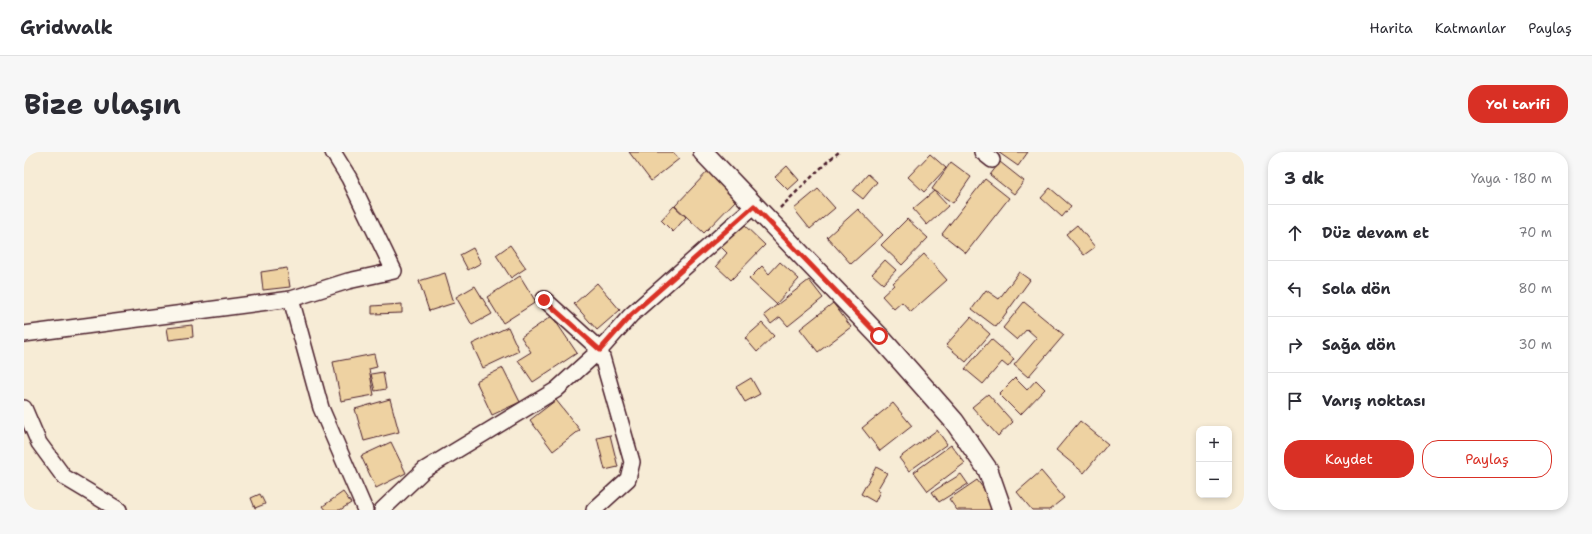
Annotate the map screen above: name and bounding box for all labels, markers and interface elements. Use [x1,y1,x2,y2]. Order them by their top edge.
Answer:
text: Gridwalk [20,15,113,40]
text: Harita [1370,19,1413,37]
text: Katmanlar [1435,19,1506,37]
text: Paylaş [1528,19,1572,37]
text: Bize ulaşın [24,85,181,123]
button: Yol tarifi [1468,85,1568,123]
text: 3 dk [1284,167,1324,189]
text: Yaya · 180 m [1471,170,1552,187]
icon: ahead [1284,222,1306,244]
text: Düz devam et [1322,223,1429,243]
text: 70 m [1518,224,1552,241]
icon: left [1284,278,1306,300]
text: Sola dön [1322,279,1391,299]
text: 80 m [1518,280,1552,297]
route end [535,291,553,309]
route start [870,327,888,345]
icon: right [1284,334,1306,356]
text: Sağa dön [1322,335,1396,355]
text: 30 m [1518,336,1552,353]
icon: arrive [1284,390,1306,412]
text: Varış noktası [1322,391,1426,411]
map controls [1196,426,1232,498]
button: + [1196,426,1232,462]
button: Kaydet [1284,440,1414,478]
button: Paylaş [1422,440,1552,478]
button: − [1196,462,1232,498]

